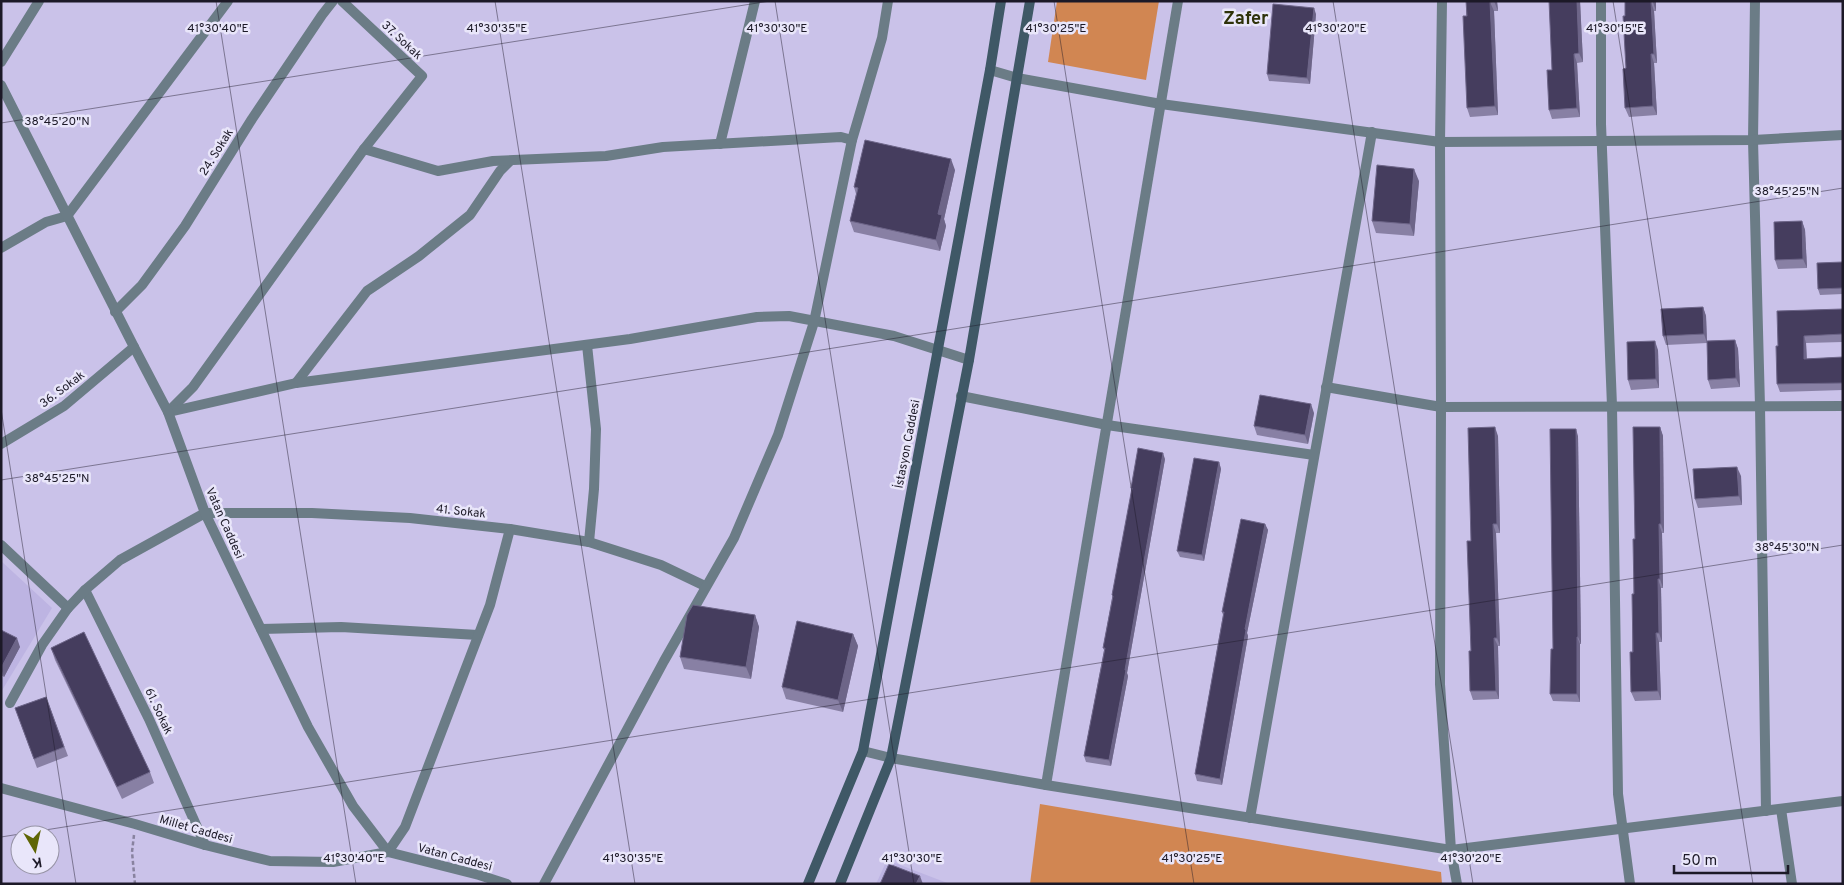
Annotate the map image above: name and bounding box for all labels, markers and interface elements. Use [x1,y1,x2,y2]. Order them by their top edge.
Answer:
district label: Zafer [1223,8,1269,31]
street label: 37. Sokak [378,18,425,64]
text: 41°30'40"E [187,21,249,37]
text: 41°30'35"E [467,21,527,37]
text: 41°30'30"E [746,21,808,37]
text: 41°30'25"E [1025,21,1087,37]
text: 41°30'20"E [1305,21,1367,37]
text: 41°30'15"E [1586,21,1644,37]
text: 38°45'20"N [24,114,90,130]
street label: 24. Sokak [196,126,238,179]
text: 38°45'25"N [1754,184,1820,200]
street label: 36. Sokak [37,368,88,412]
street label: İstasyon Caddesi [892,398,924,490]
text: 38°45'25"N [24,471,90,487]
street label: Vatan Caddesi [201,485,247,562]
street label: 41. Sokak [435,501,487,523]
text: 38°45'30"N [1754,540,1820,556]
street label: 61. Sokak [140,686,176,737]
street label: Millet Caddesi [157,812,234,848]
north arrow [10,825,60,875]
street label: Vatan Caddesi [416,840,494,876]
scale bar [1674,842,1788,874]
text: 41°30'40"E [323,851,385,867]
text: 41°30'35"E [603,851,663,867]
text: 41°30'30"E [881,851,943,867]
text: 41°30'25"E [1161,851,1223,867]
text: 41°30'20"E [1440,851,1502,867]
text: K [30,852,43,871]
text: 50 m [1682,852,1717,871]

